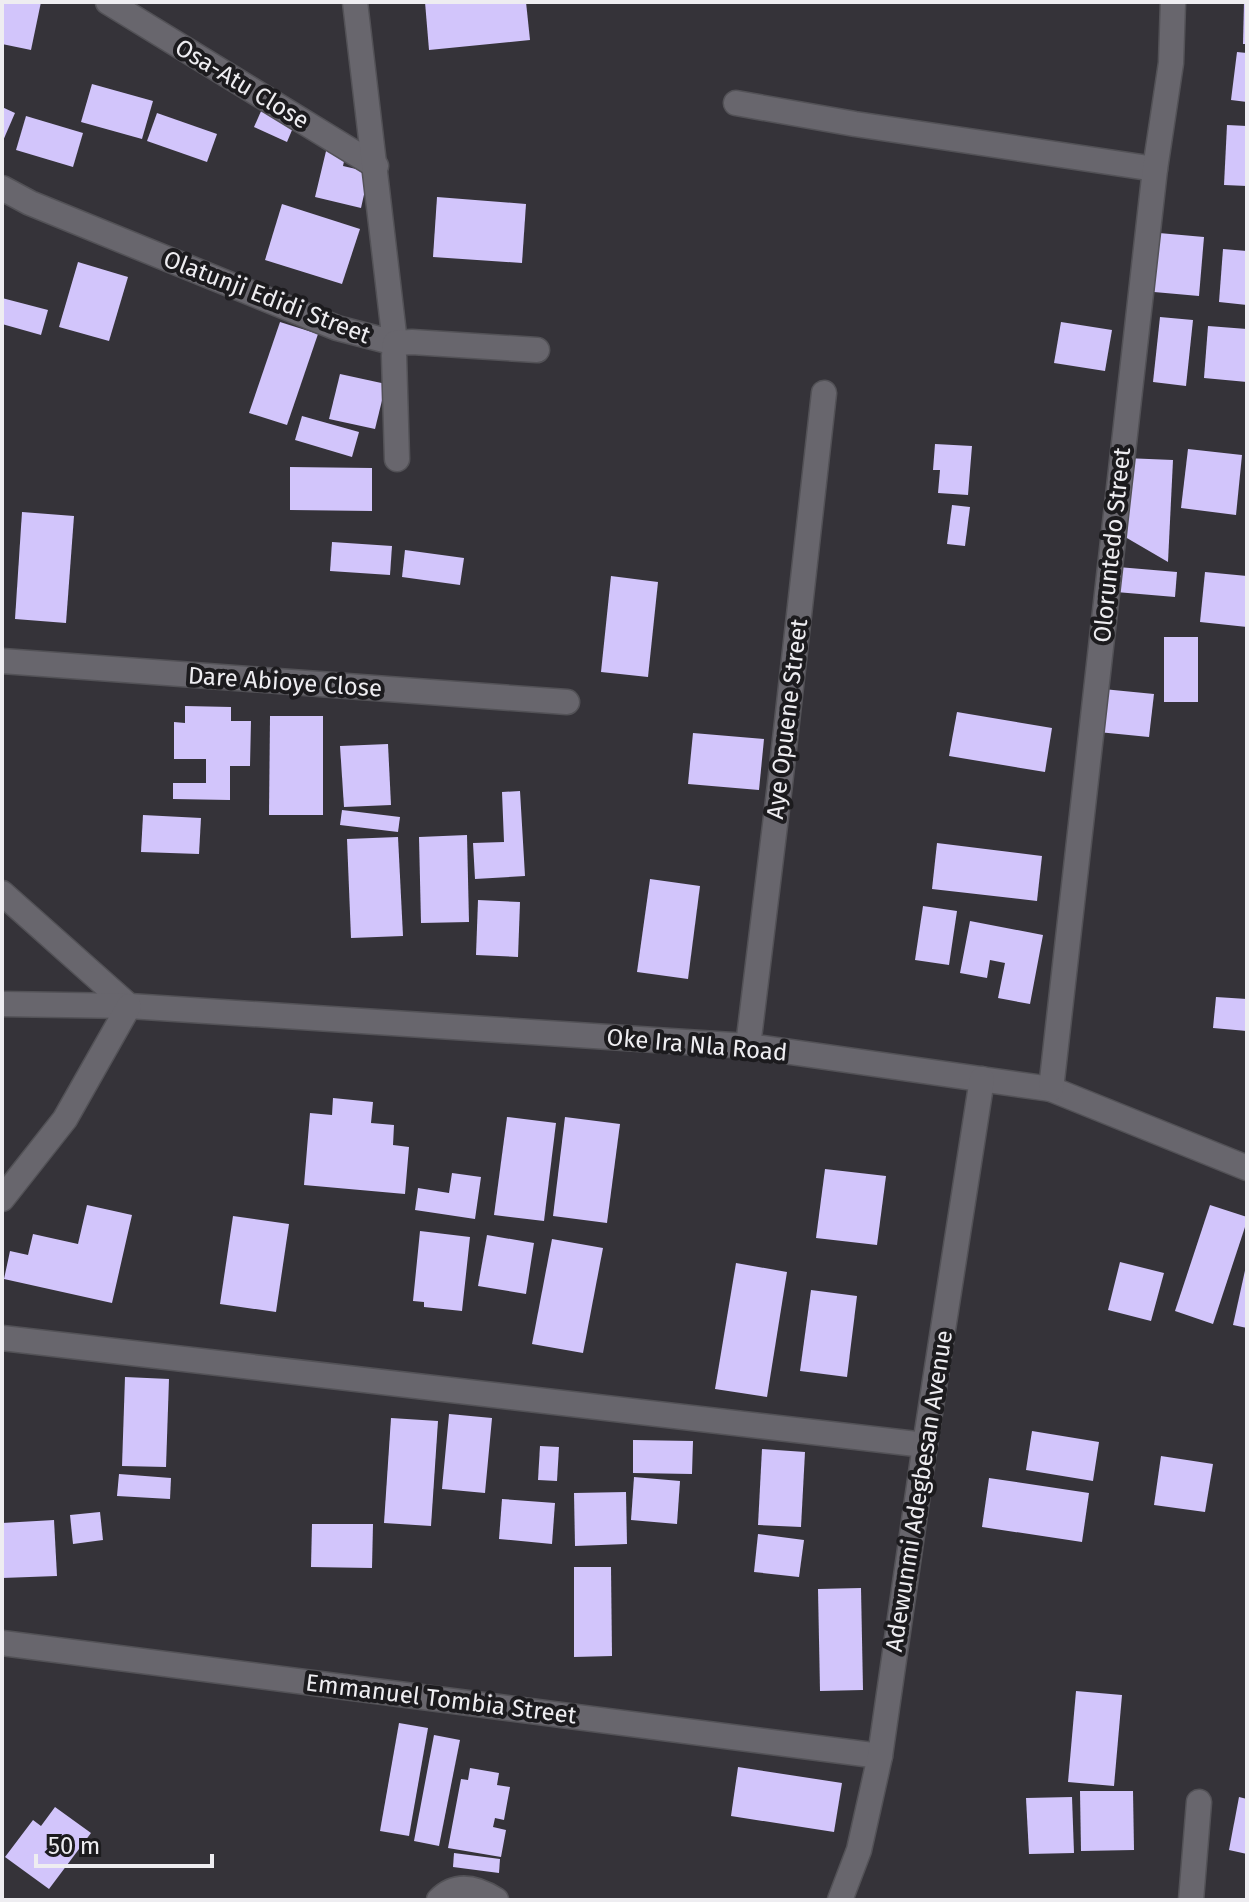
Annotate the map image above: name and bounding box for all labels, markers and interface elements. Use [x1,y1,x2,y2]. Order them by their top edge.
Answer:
street label: Osa-Atu Close [170,33,314,135]
street label: Olatunji Edidi Street [160,245,375,349]
street label: Oloruntedo Street [1088,446,1136,644]
street label: Aye Opuene Street [761,617,813,821]
street label: Dare Abioye Close [187,661,383,703]
street label: Oke Ira Nla Road [606,1023,788,1067]
street label: Adewunmi Adegbesan Avenue [880,1328,958,1654]
street label: Emmanuel Tombia Street [304,1668,578,1730]
scale bar [36,1818,212,1868]
text: 50 m [48,1832,100,1860]

